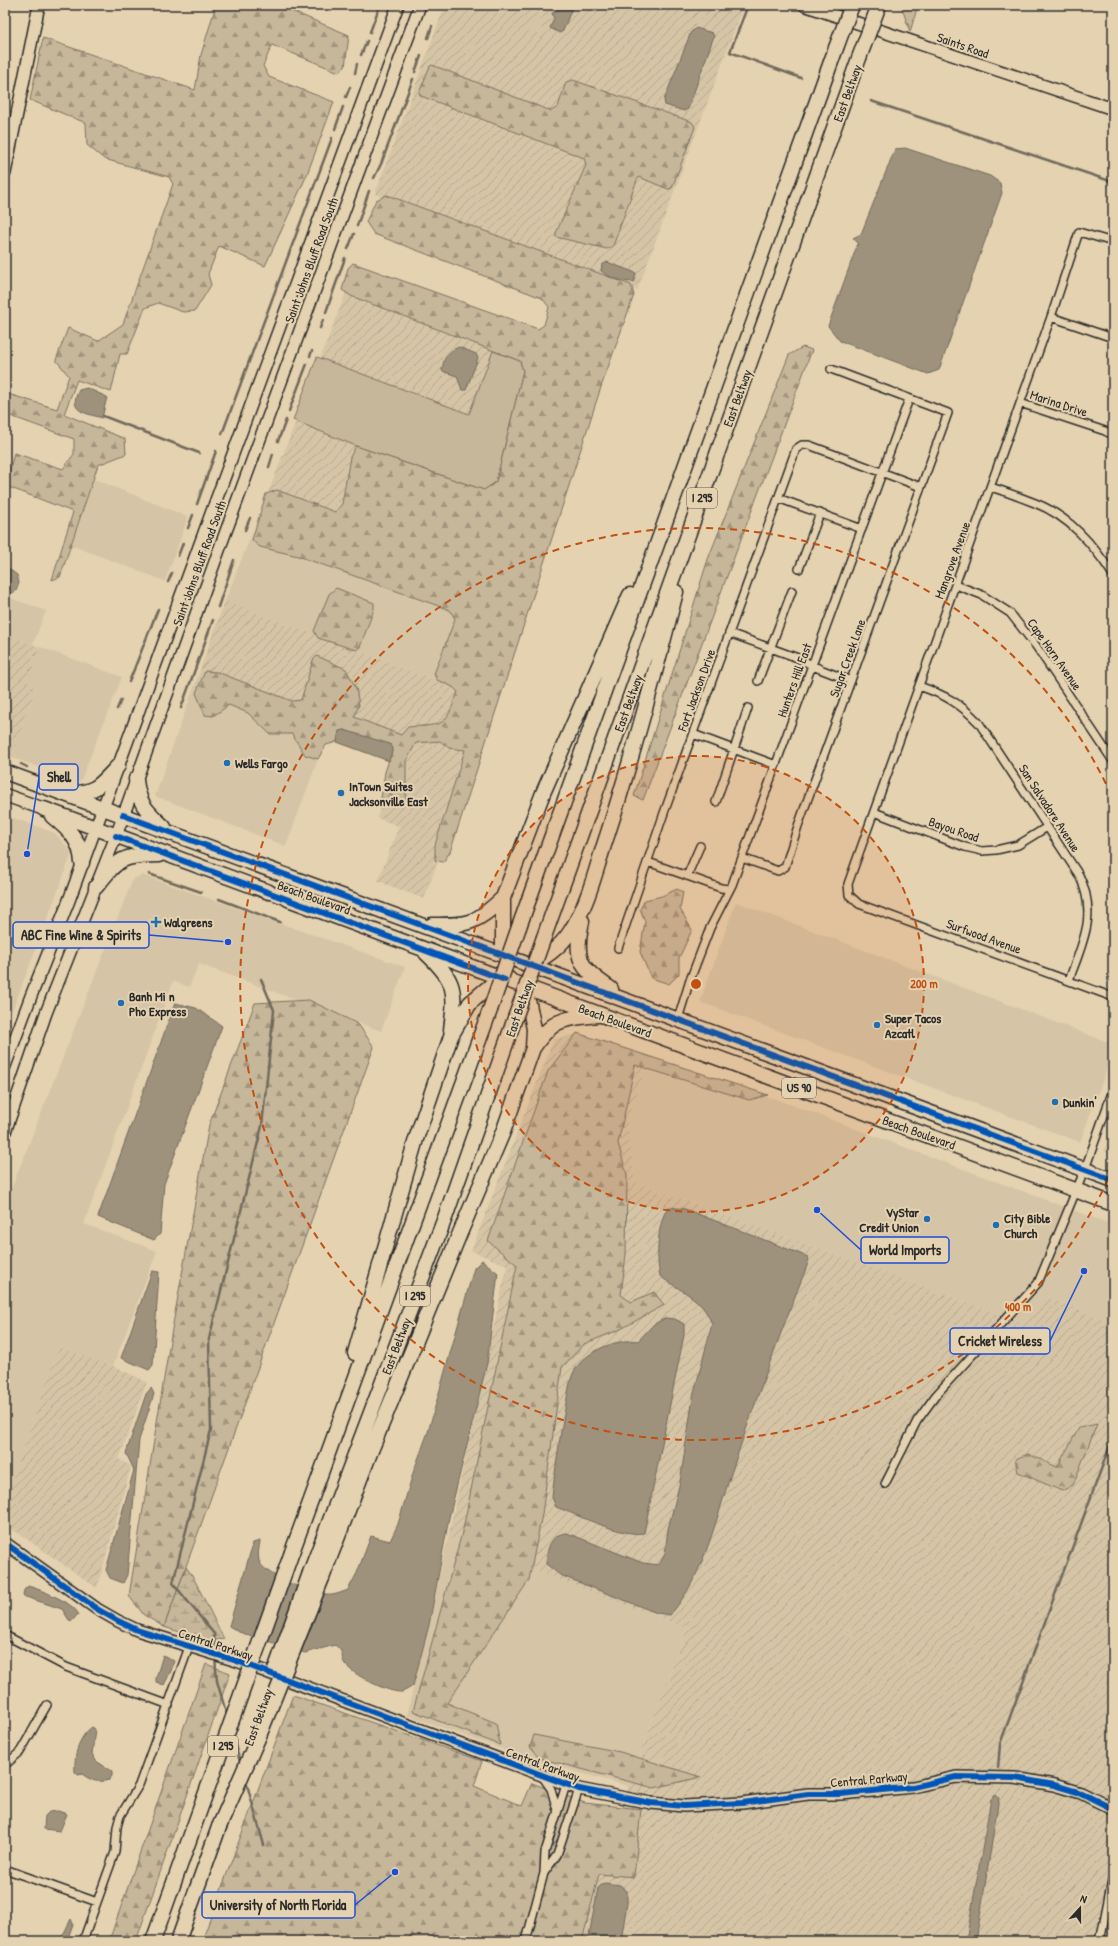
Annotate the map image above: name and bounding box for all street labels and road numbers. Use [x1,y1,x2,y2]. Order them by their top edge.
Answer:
street label: Saints Road [935,28,991,62]
street label: East Beltway [828,61,866,124]
street label: Saint Johns Bluff Road South [280,194,342,325]
street label: East Beltway [718,366,756,429]
street label: Marina Drive [1028,385,1090,421]
road number: I 295 [687,488,717,508]
street label: Saint Johns Bluff Road South [168,497,230,628]
street label: Mangrove Avenue [930,519,974,601]
street label: Cape Horn Avenue [1024,614,1086,694]
street label: Sugar Creek Lane [825,616,869,700]
street label: Hunters Hill East [772,640,816,720]
street label: Fort Jackson Drive [672,646,719,735]
street label: East Beltway [609,671,647,734]
street label: San Salvadore Avenue [1015,761,1085,855]
street label: Bayou Road [927,812,981,846]
street label: Beach Boulevard [275,875,353,919]
street label: Surfwood Avenue [944,914,1024,958]
street label: East Beltway [501,976,537,1039]
street label: Beach Boulevard [576,998,654,1042]
road number: US 90 [782,1078,816,1098]
street label: Beach Boulevard [880,1110,958,1154]
road number: I 295 [400,1286,430,1306]
street label: East Beltway [377,1314,415,1377]
street label: Central Parkway [176,1623,256,1665]
street label: East Beltway [239,1685,277,1748]
road number: I 295 [208,1736,238,1756]
street label: Central Parkway [503,1742,583,1786]
street label: Central Parkway [830,1767,909,1791]

